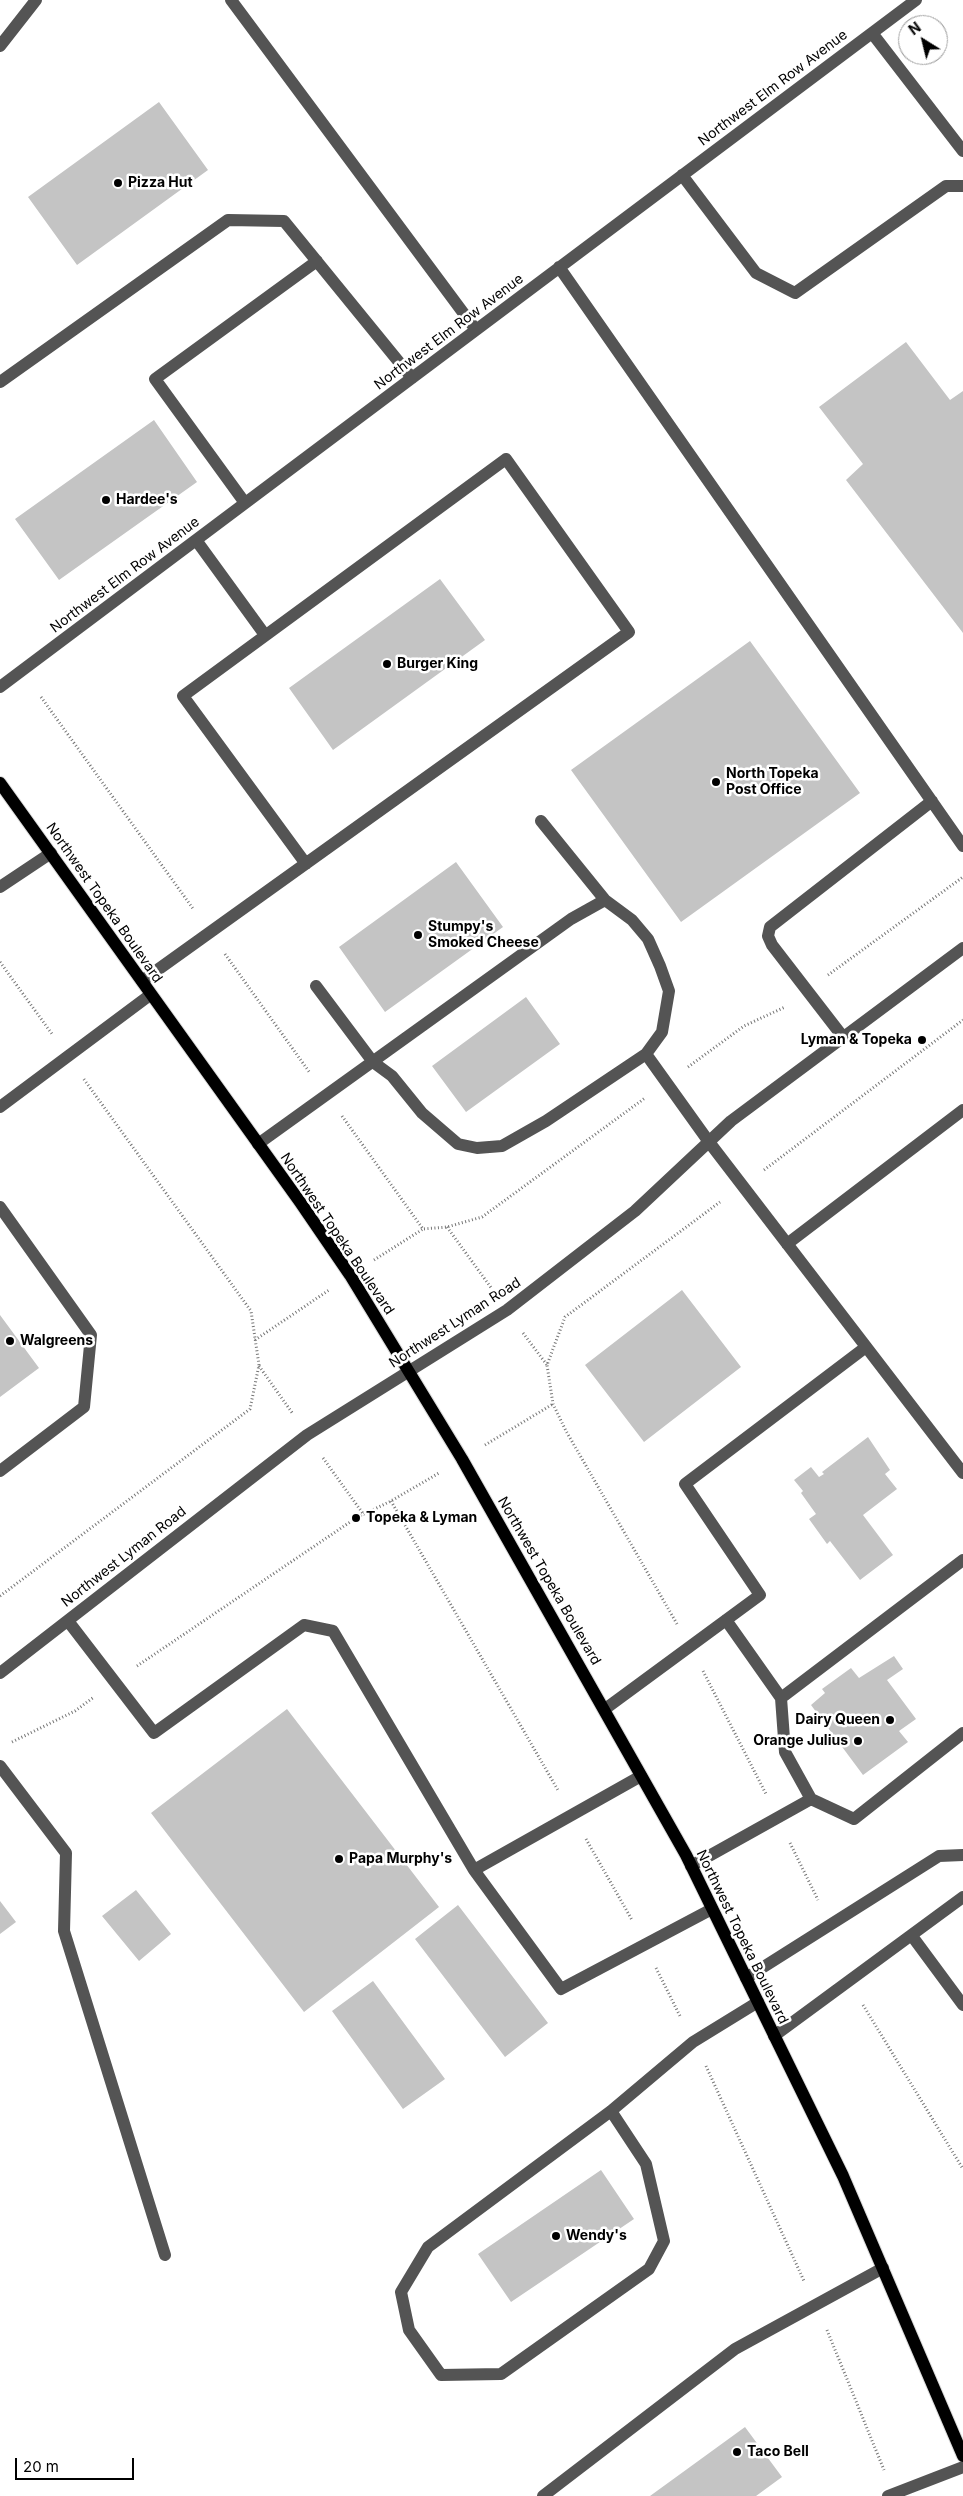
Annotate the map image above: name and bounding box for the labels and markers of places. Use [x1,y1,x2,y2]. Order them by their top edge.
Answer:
place label: Pizza Hut [128,175,193,191]
marker: Pizza Hut [112,177,124,189]
place label: Hardee's [116,492,178,508]
marker: Hardee's [100,494,112,506]
place label: Burger King [397,656,478,672]
marker: Burger King [381,658,393,670]
place label: North Topeka Post Office [726,766,819,799]
marker: North Topeka Post Office [710,776,722,788]
place label: Stumpy's Smoked Cheese [428,919,539,952]
marker: Stumpy's Smoked Cheese [412,929,424,941]
place label: Lyman & Topeka [801,1032,912,1048]
marker: Lyman & Topeka [916,1034,928,1046]
place label: Walgreens [20,1333,93,1349]
marker: Walgreens [4,1335,16,1347]
place label: Topeka & Lyman [366,1510,477,1526]
marker: Topeka & Lyman [350,1512,362,1524]
place label: Dairy Queen [795,1712,880,1728]
marker: Dairy Queen [884,1714,896,1726]
place label: Orange Julius [753,1733,848,1749]
marker: Orange Julius [852,1735,864,1747]
place label: Papa Murphy's [349,1851,452,1867]
marker: Papa Murphy's [333,1853,345,1865]
place label: Wendy's [566,2228,627,2244]
marker: Wendy's [550,2230,562,2242]
place label: Taco Bell [747,2444,809,2460]
marker: Taco Bell [731,2446,743,2458]

